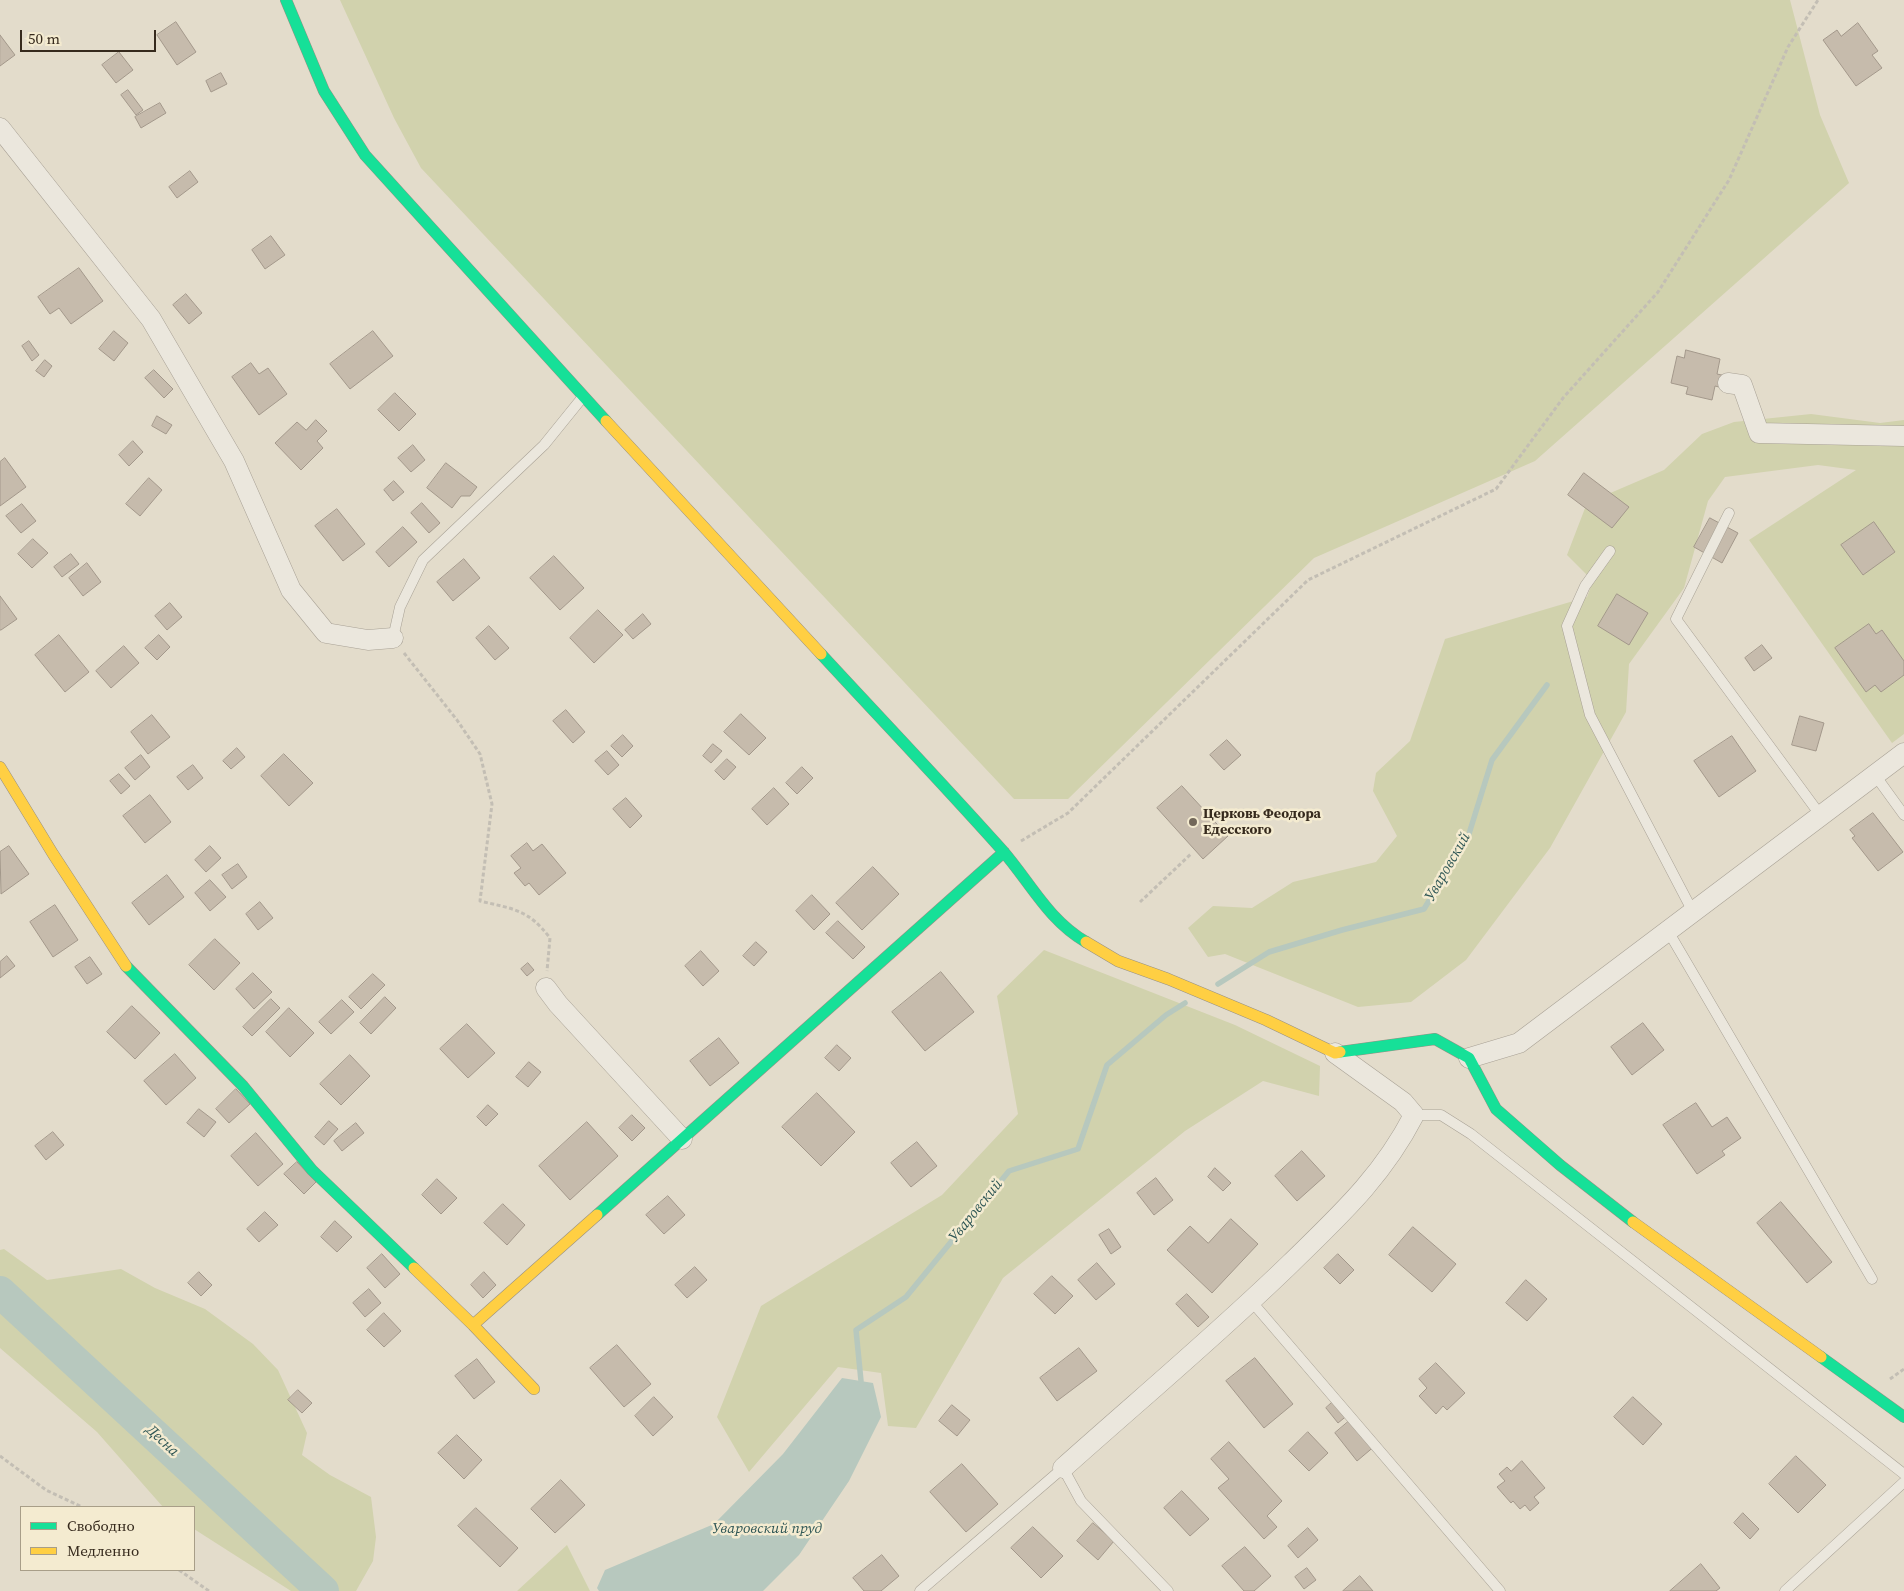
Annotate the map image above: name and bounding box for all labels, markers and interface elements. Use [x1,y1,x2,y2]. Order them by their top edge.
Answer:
scale bar [22,20,159,52]
text: 50 m [28,28,60,49]
place label: Церковь Феодора Едесского [1203,806,1321,839]
marker: Церковь Феодора Едесского [1187,816,1199,828]
water label: Уваровский [1421,830,1475,904]
water label: Уваровский [945,1176,1007,1246]
water label: Десна [142,1421,182,1461]
legend [20,1506,195,1571]
text: Свободно [67,1515,135,1536]
water label: Уваровский пруд [712,1520,822,1538]
text: Медленно [67,1540,139,1561]

